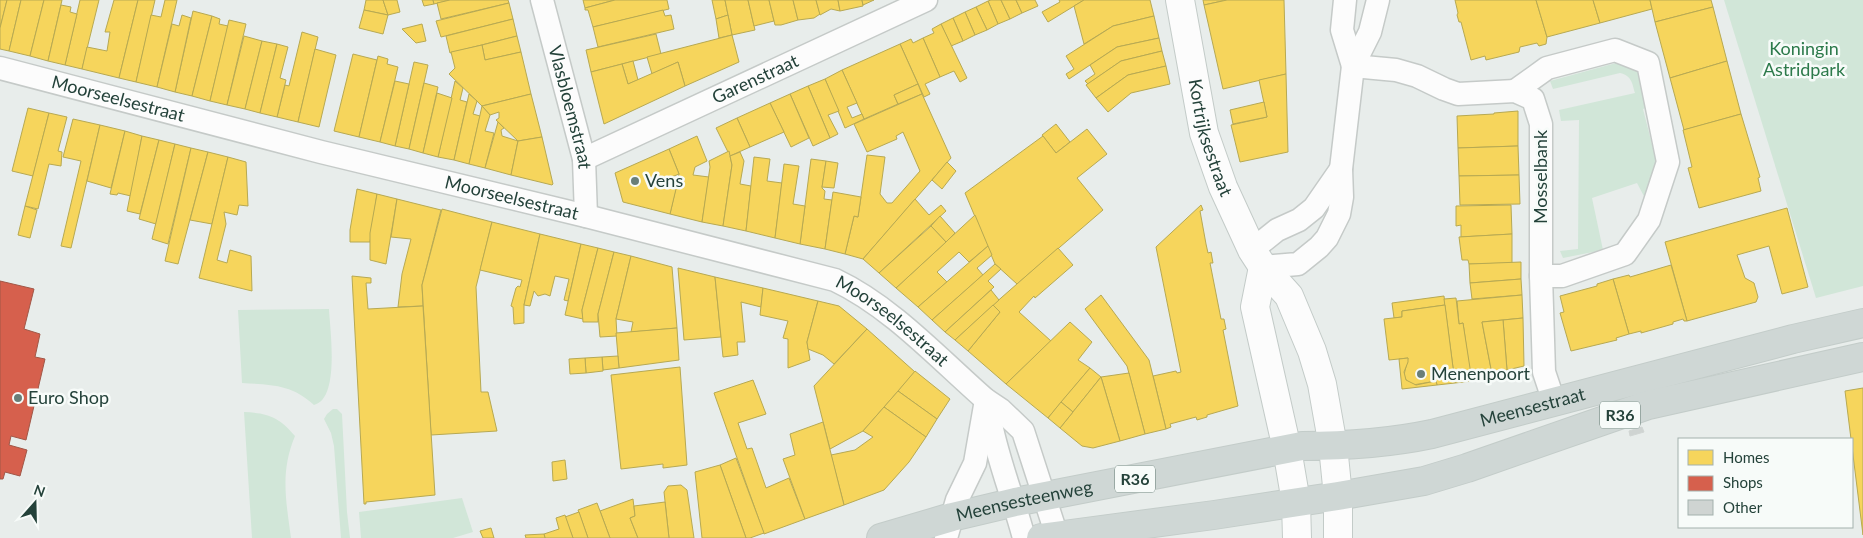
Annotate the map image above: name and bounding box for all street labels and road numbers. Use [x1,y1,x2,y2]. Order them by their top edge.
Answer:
street label: Vlasbloemstraat [544,43,597,170]
street label: Garenstraat [708,49,802,108]
street label: Moorseelsestraat [49,70,188,126]
street label: Kortrijksestraat [1184,77,1238,200]
street label: Mosselbank [1529,129,1551,224]
street label: Moorseelsestraat [443,170,581,224]
street label: Moorseelsestraat [832,270,954,371]
street label: Meensestraat [1477,382,1588,431]
road number: R36 [1600,402,1640,428]
road number: R36 [1115,466,1155,492]
street label: Meensesteenweg [954,475,1094,526]

